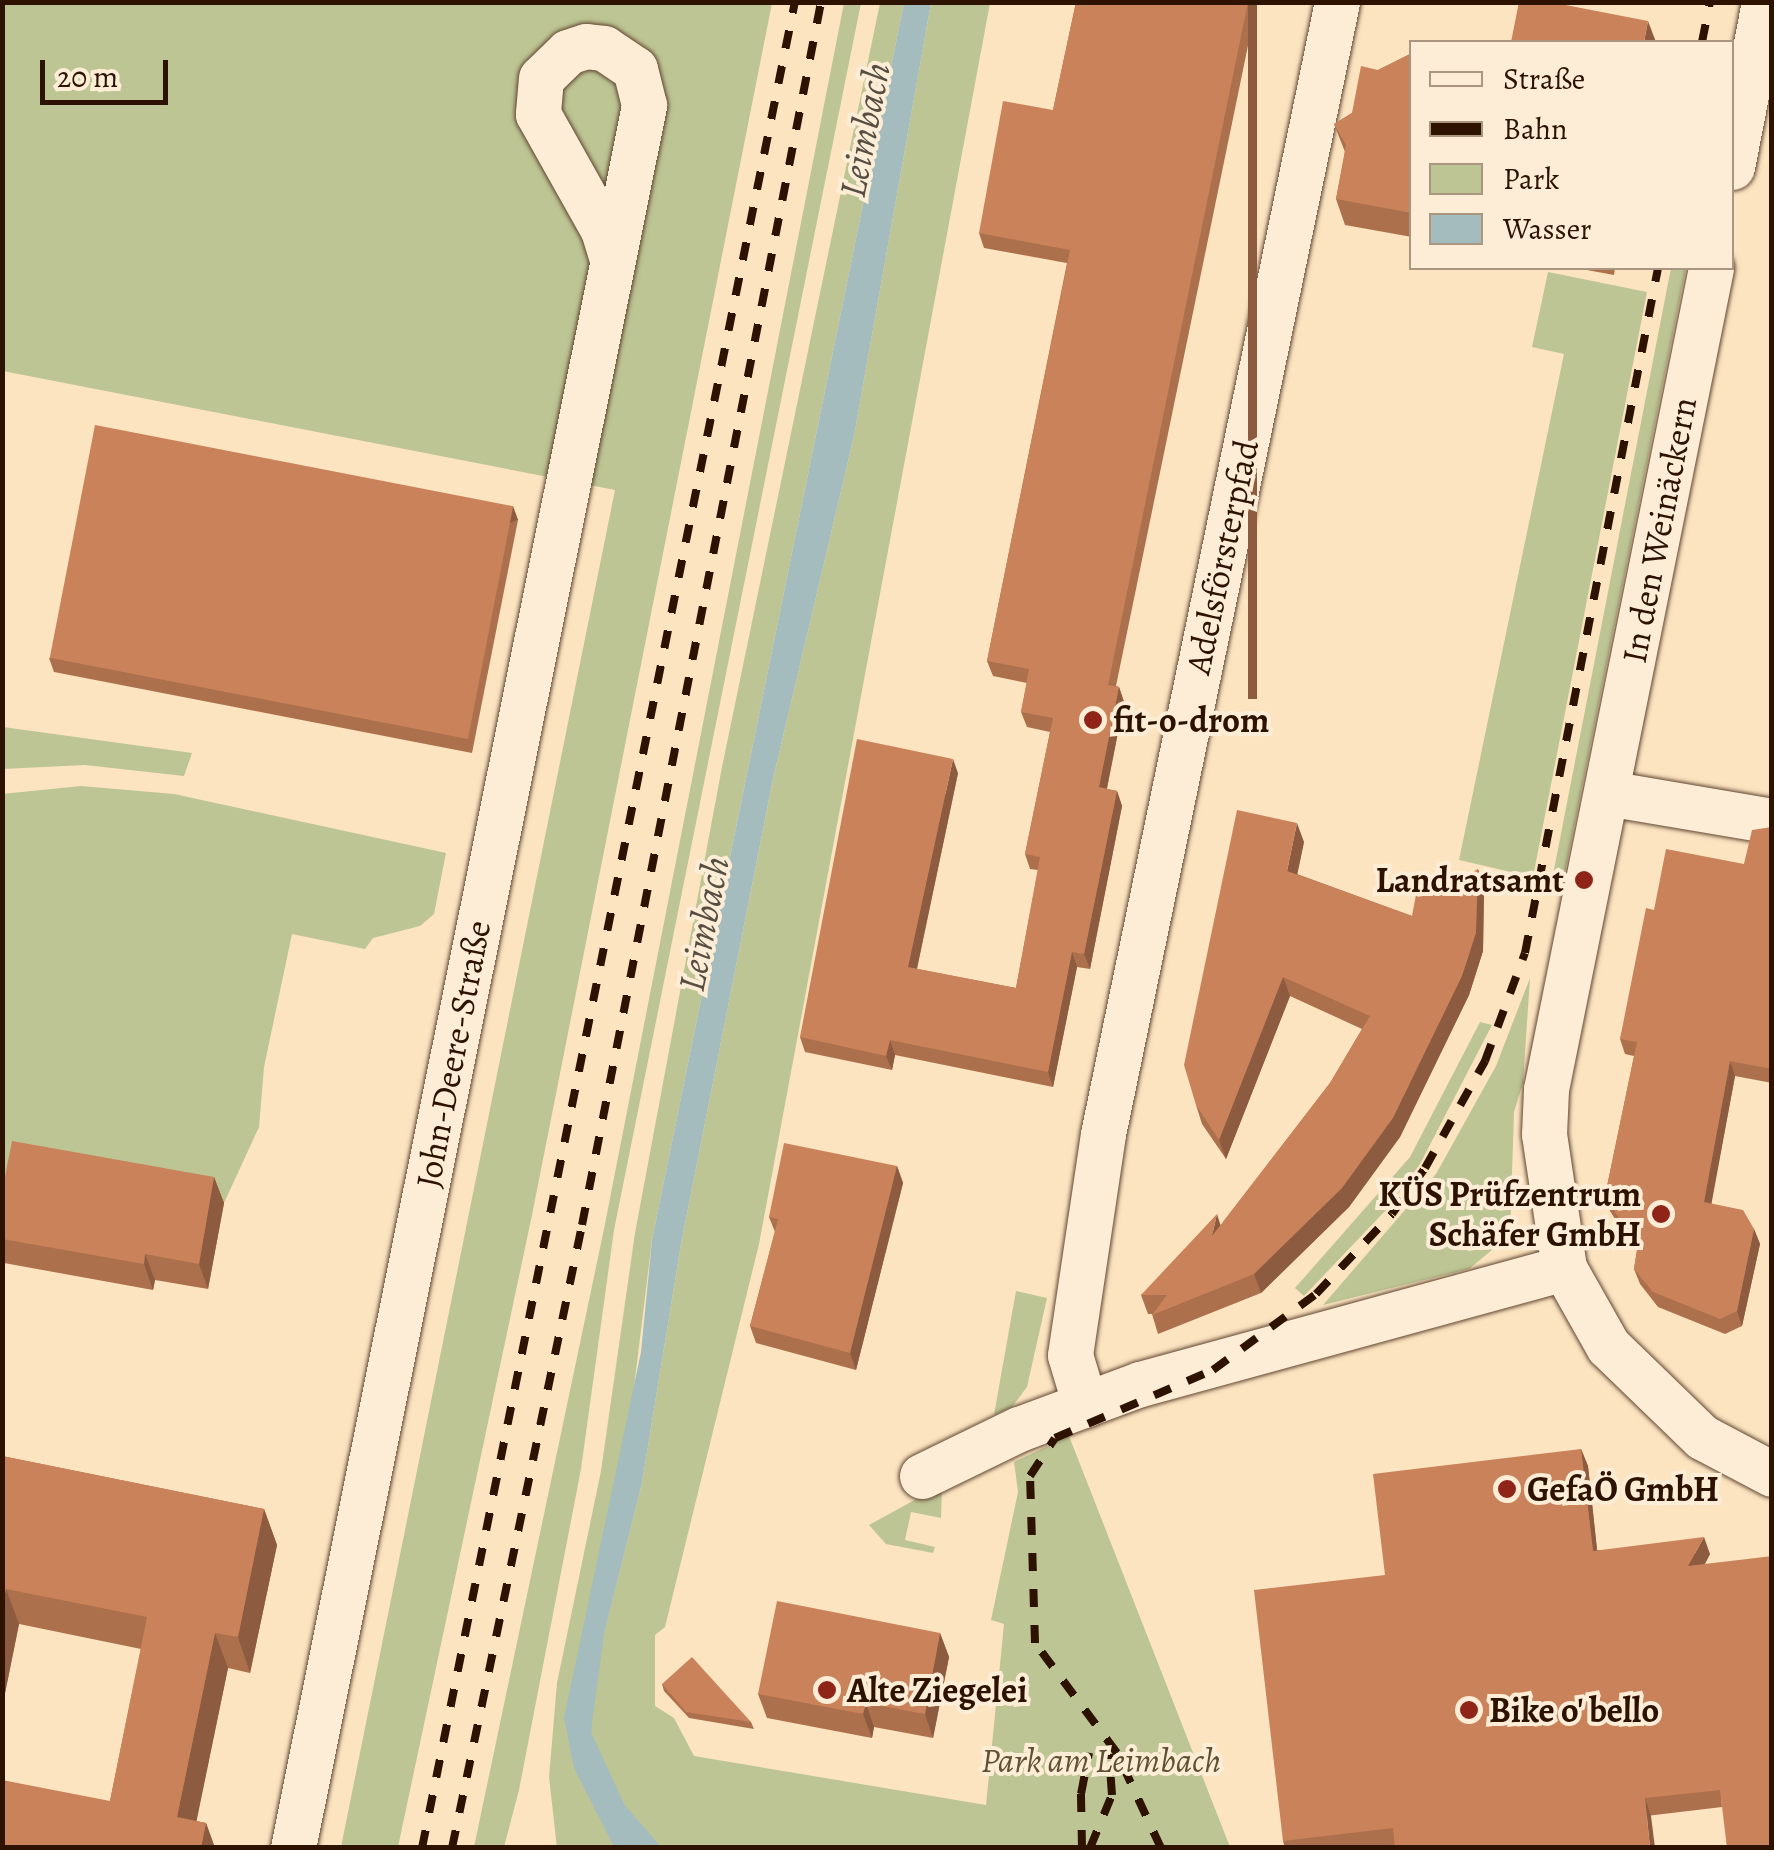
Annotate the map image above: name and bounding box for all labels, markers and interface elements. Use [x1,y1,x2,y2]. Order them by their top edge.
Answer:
scale bar [45,40,172,102]
legend [1409,40,1734,270]
text: 20 m [57,57,118,97]
water label: Leimbach [830,59,900,201]
text: Straße [1503,59,1585,99]
text: Bahn [1503,109,1567,149]
text: Park [1503,159,1559,199]
text: Wasser [1503,209,1592,249]
street label: In den Weinäckern [1613,394,1705,666]
street label: Adelsförsterpfad [1177,436,1267,678]
place label: fit-o-drom [1113,699,1269,741]
marker: fit-o-drom [1082,709,1104,731]
water label: Leimbach [669,853,739,995]
place label: Landratsamt [1375,859,1564,901]
marker: Landratsamt [1573,869,1595,891]
street label: John-Deere-Straße [406,917,500,1191]
place label: KÜS Prüfzentrum Schäfer GmbH [1378,1173,1641,1255]
marker: KÜS Prüfzentrum Schäfer GmbH [1650,1203,1672,1225]
place label: GefaÖ GmbH [1527,1468,1719,1510]
marker: GefaÖ GmbH [1496,1478,1518,1500]
place label: Alte Ziegelei [847,1669,1027,1711]
marker: Alte Ziegelei [816,1679,838,1701]
place label: Bike o' bello [1489,1689,1660,1731]
marker: Bike o' bello [1458,1699,1480,1721]
park label: Park am Leimbach [981,1739,1221,1781]

